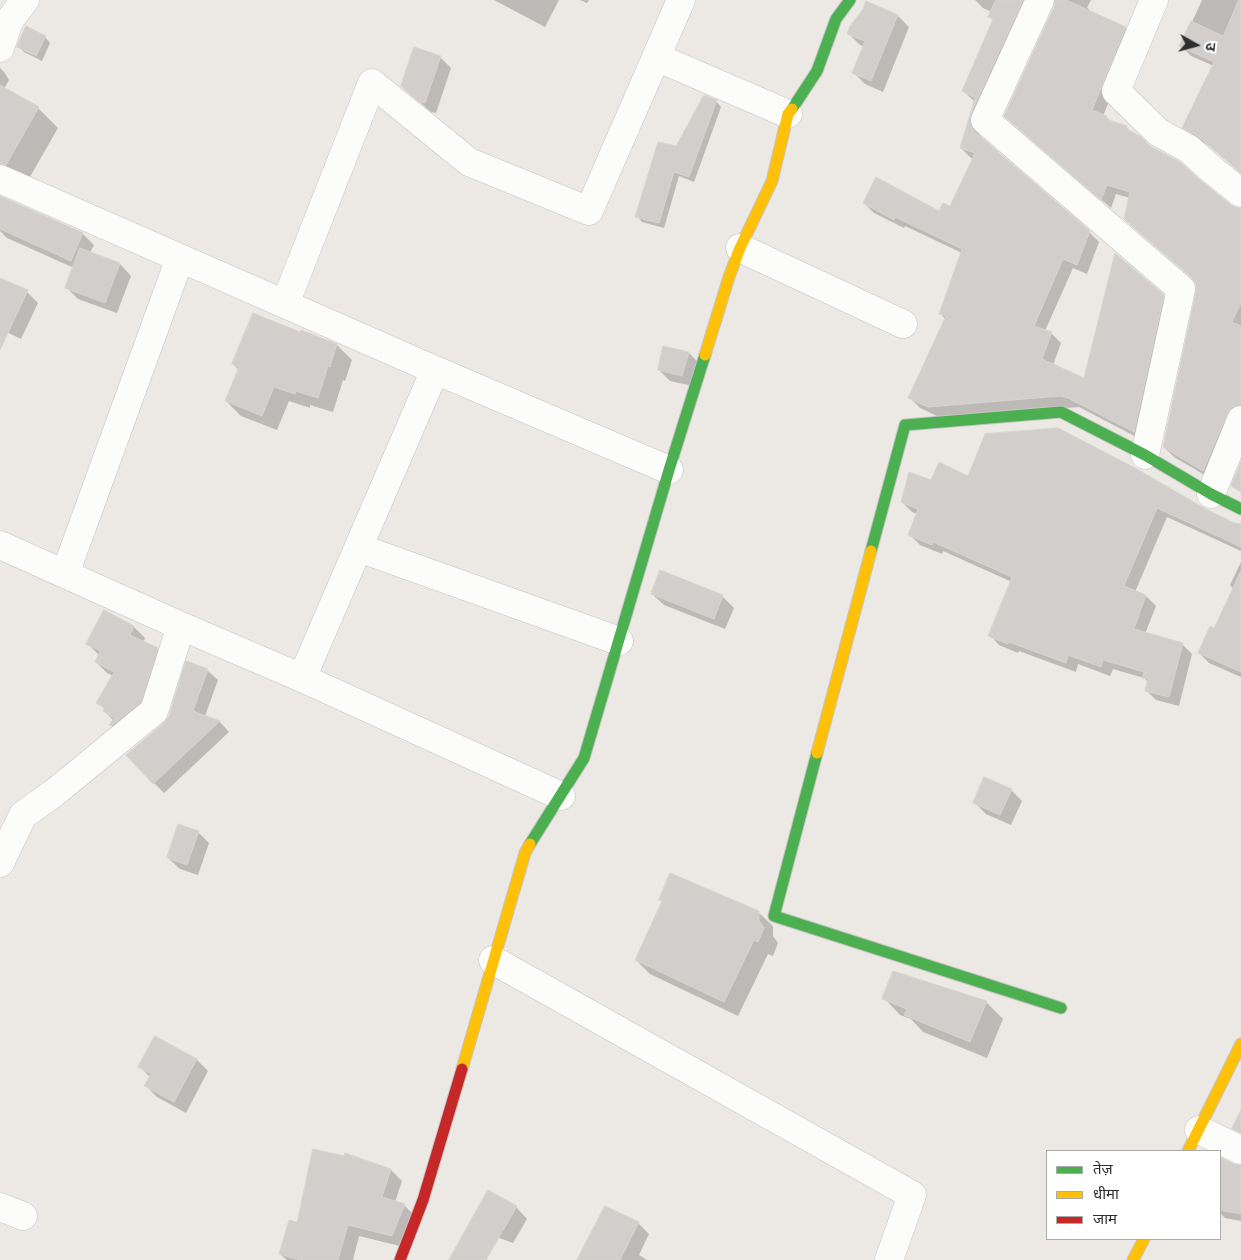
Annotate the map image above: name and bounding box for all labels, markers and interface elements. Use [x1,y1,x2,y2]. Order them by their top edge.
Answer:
north arrow [1171,20,1221,70]
text: उ [1201,42,1220,52]
legend [1046,1150,1221,1240]
text: तेज़ [1093,1159,1113,1179]
text: धीमा [1093,1184,1119,1204]
text: जाम [1093,1209,1117,1229]

